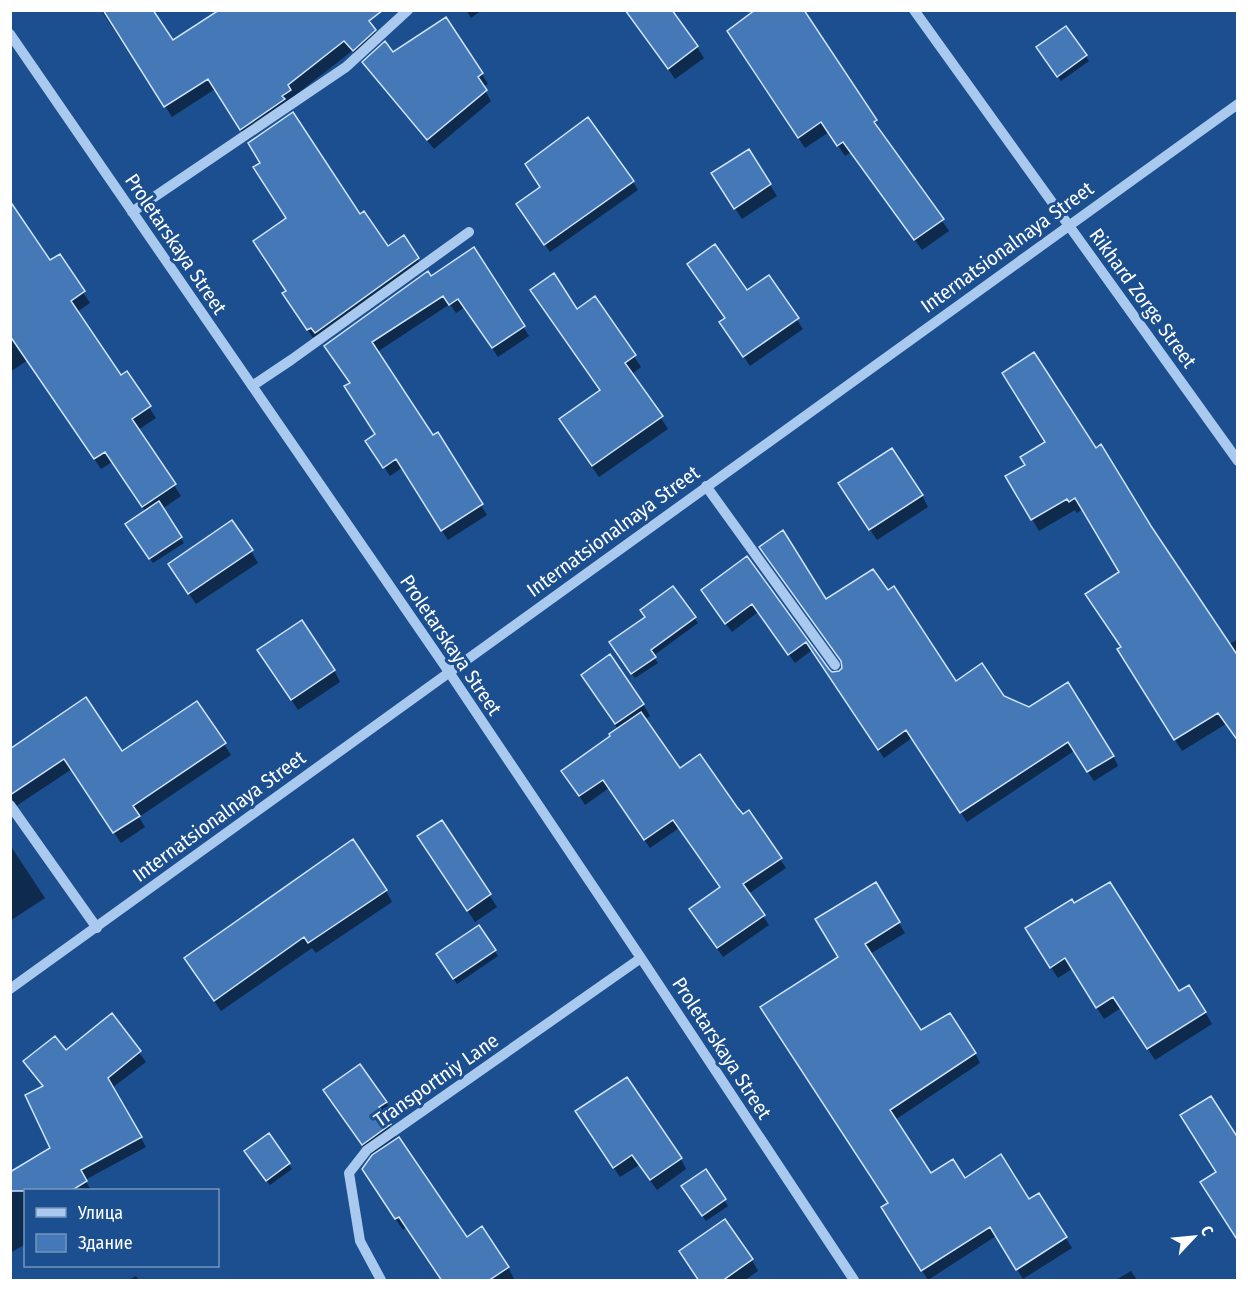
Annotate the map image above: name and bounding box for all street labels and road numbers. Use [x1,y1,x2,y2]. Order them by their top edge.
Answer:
street label: Proletarskaya Street [120,169,232,319]
street label: Internatsionalnaya Street [916,176,1098,318]
street label: Rikhard Zorge Street [1084,224,1202,373]
street label: Internatsionalnaya Street [522,460,704,602]
street label: Proletarskaya Street [395,570,507,720]
street label: Internatsionalnaya Street [128,745,310,887]
street label: Proletarskaya Street [667,973,777,1124]
street label: Transportniy Lane [369,1028,503,1132]

